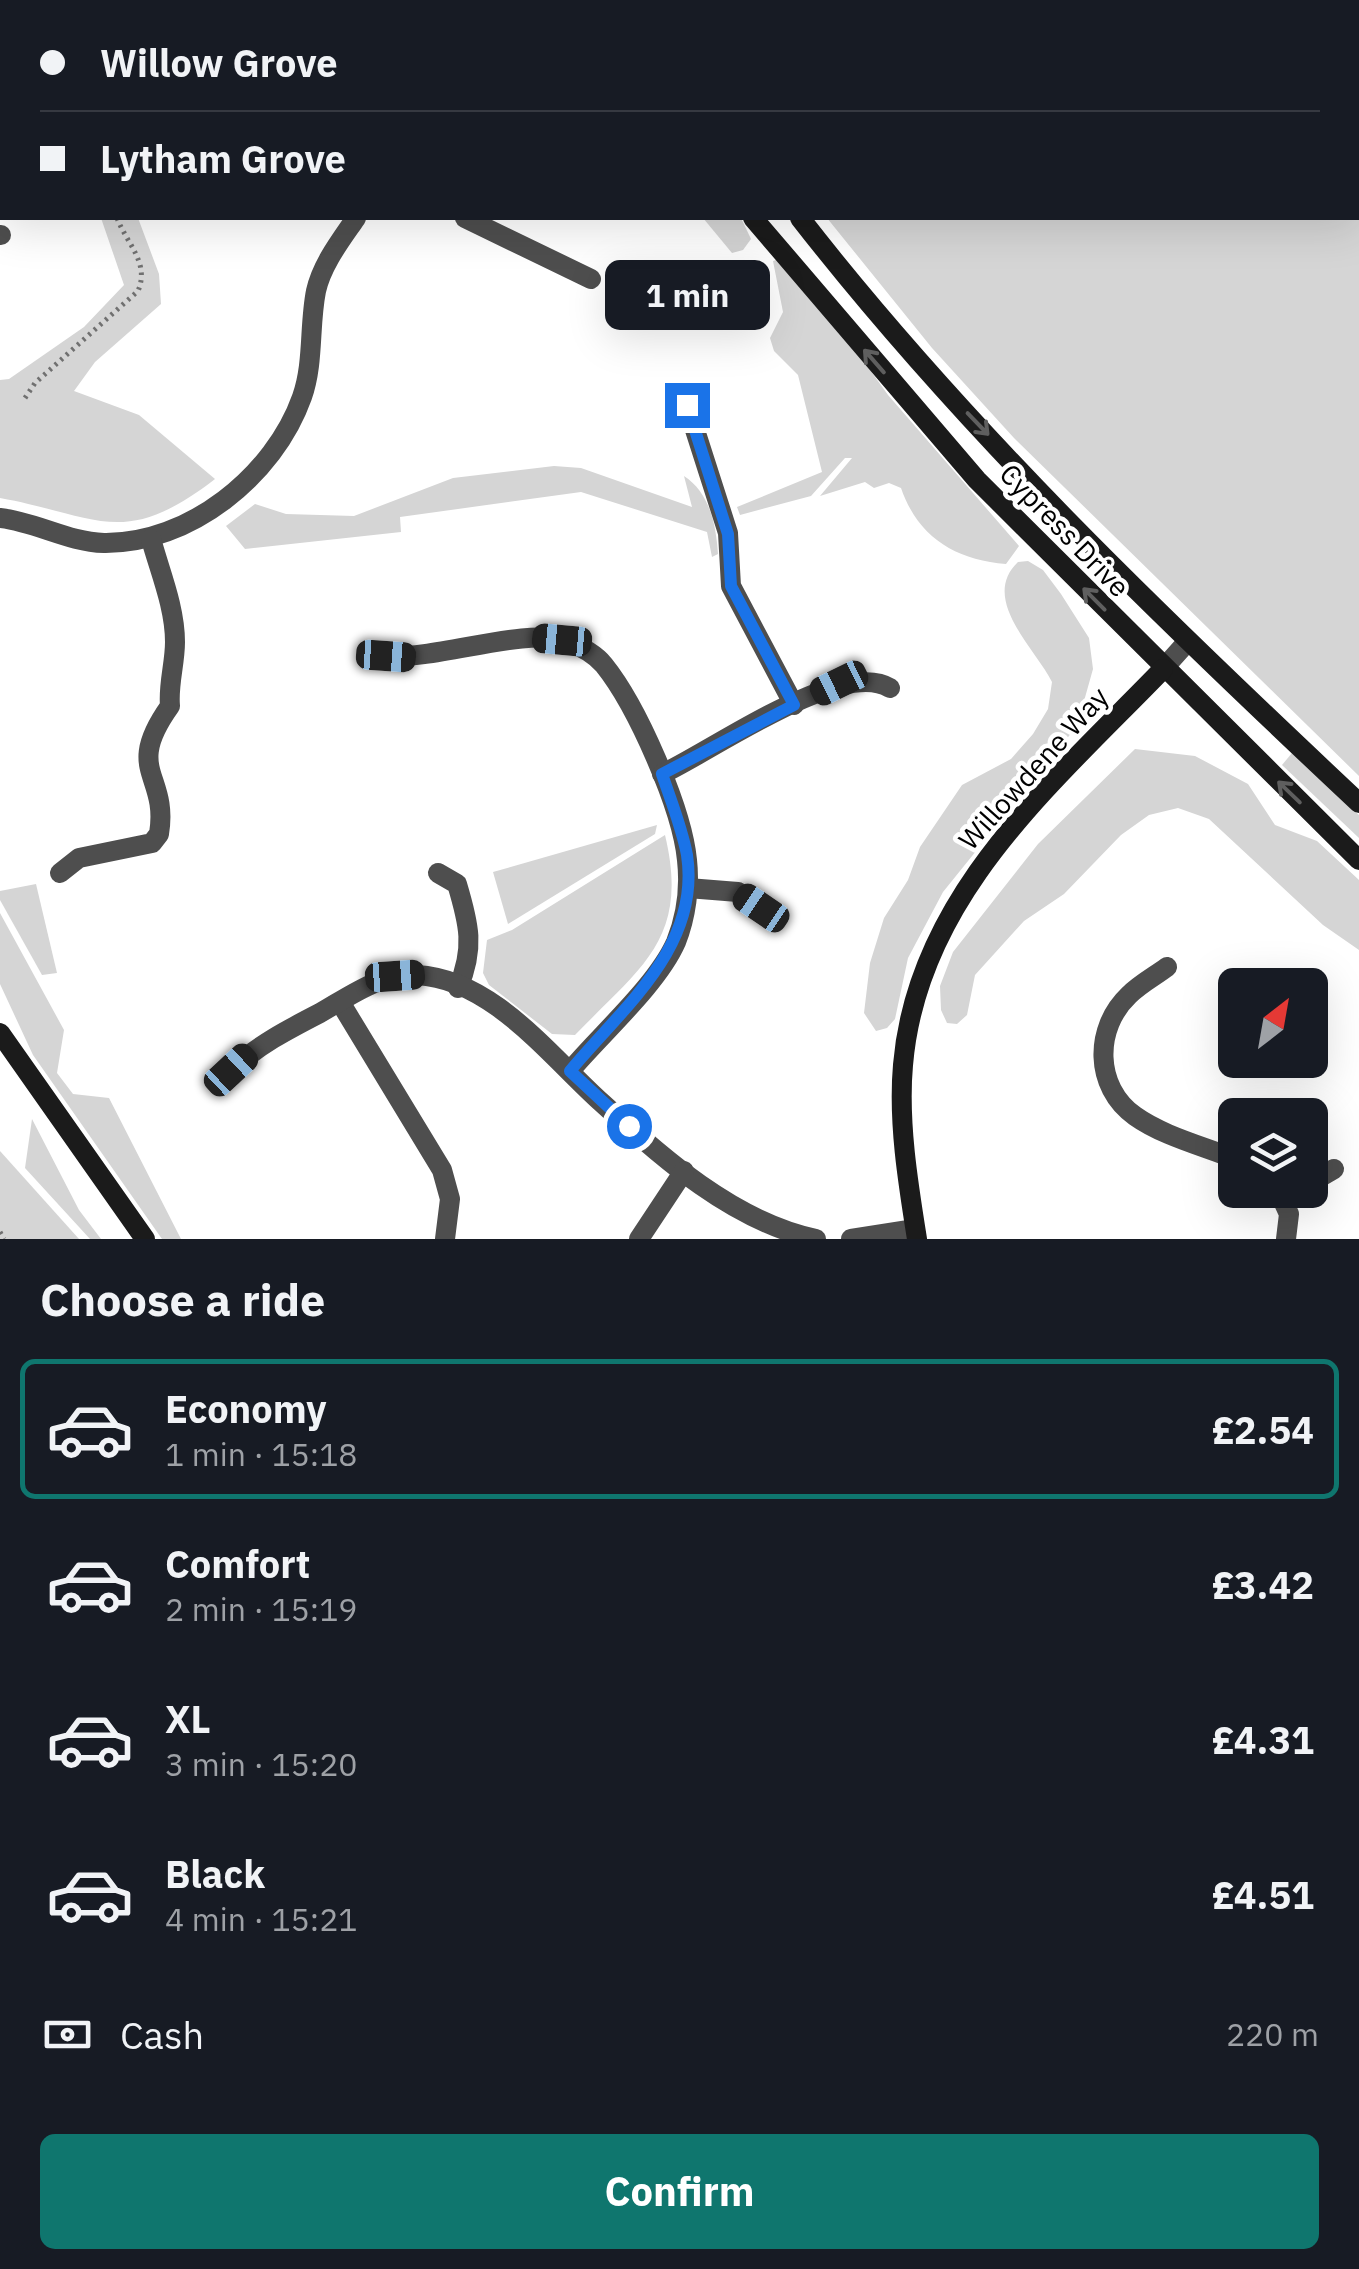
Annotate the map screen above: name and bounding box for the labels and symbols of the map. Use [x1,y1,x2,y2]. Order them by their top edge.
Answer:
callout: 1 min [604,260,770,330]
one-way arrow [863,348,885,374]
route end [665,383,710,428]
one-way arrow [966,411,990,435]
street label: Cypress Drive [992,455,1138,605]
one-way arrow [1083,588,1107,612]
car [531,622,593,658]
car [355,639,417,673]
car [805,656,873,710]
street label: Willowdene Way [950,679,1116,857]
one-way arrow [1278,780,1302,804]
car [728,879,794,937]
car [364,959,426,993]
north arrow [1218,968,1328,1078]
car [199,1039,263,1101]
route start [607,1104,652,1149]

